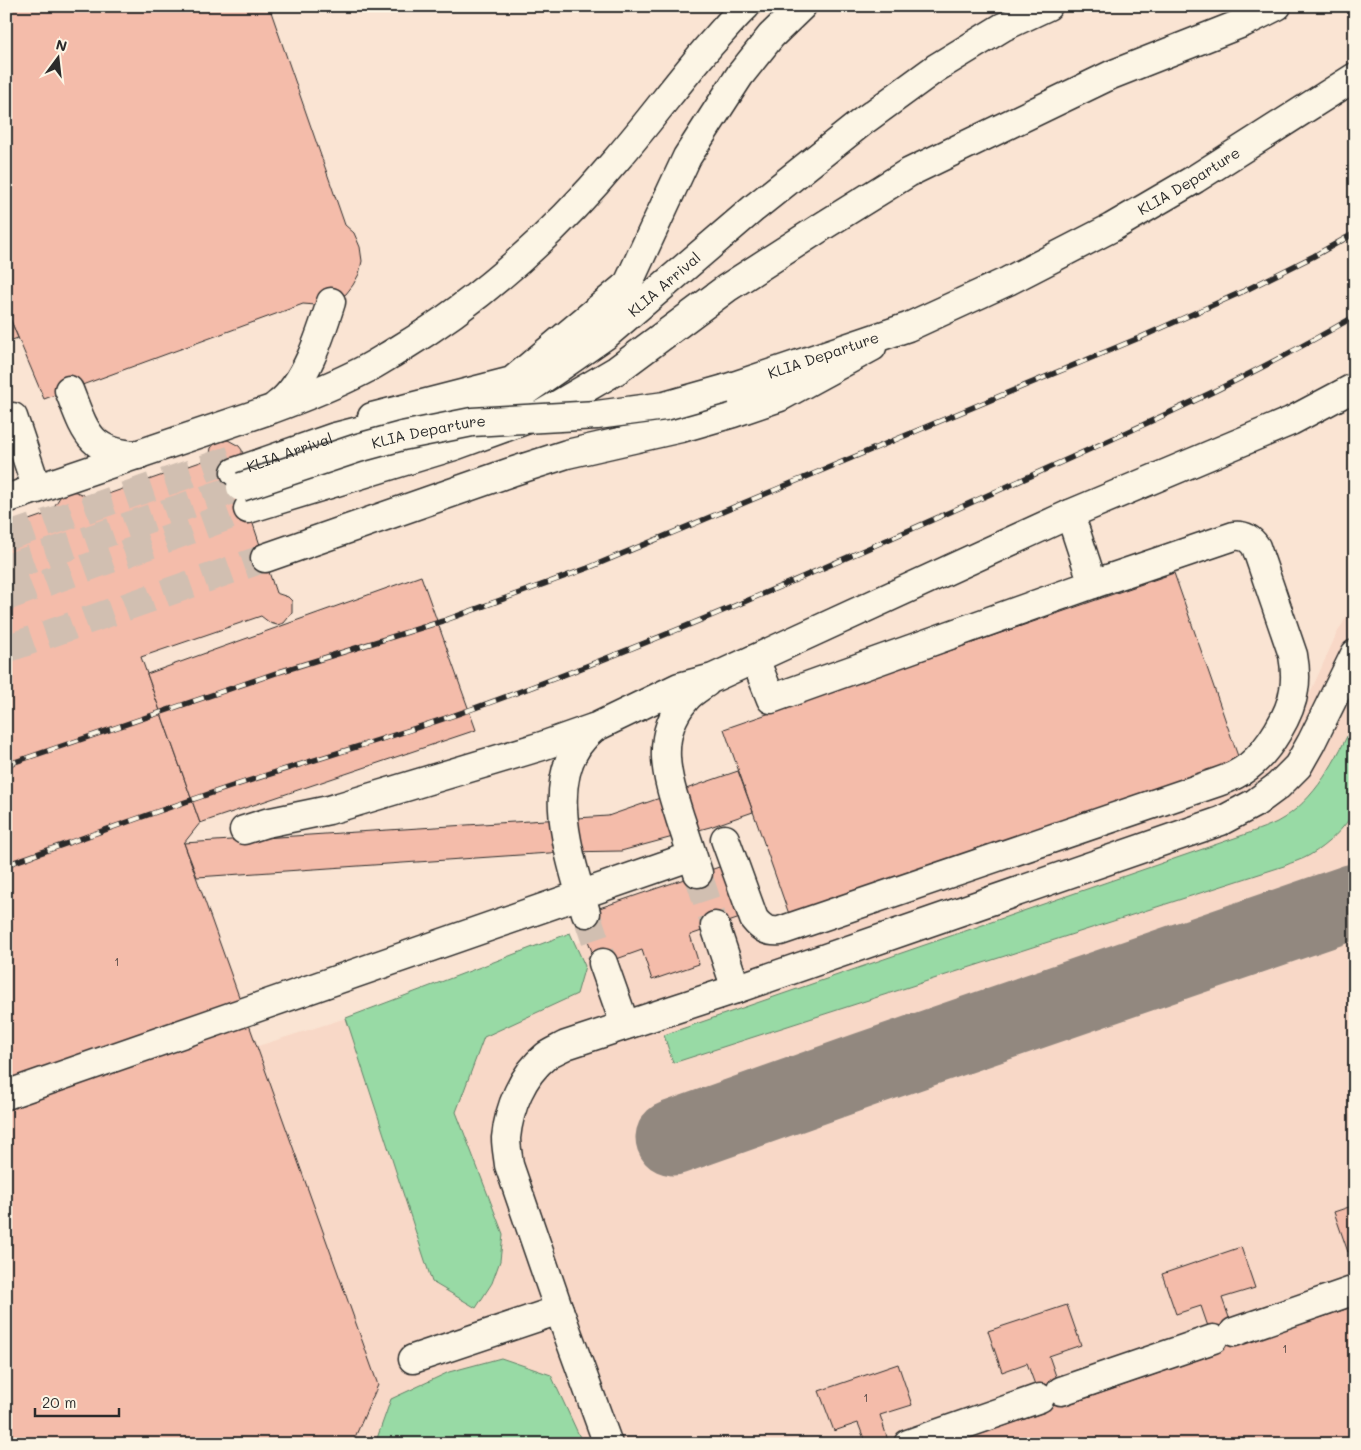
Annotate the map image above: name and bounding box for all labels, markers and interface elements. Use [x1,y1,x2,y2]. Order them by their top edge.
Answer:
north arrow [32,32,82,82]
text: N [54,34,69,56]
street label: KLIA Departure [1134,142,1243,219]
street label: KLIA Arrival [623,247,705,321]
street label: KLIA Departure [765,327,881,383]
street label: KLIA Departure [369,410,486,453]
street label: KLIA Arrival [244,428,335,476]
house number: 1 [114,953,120,969]
house number: 1 [1282,1340,1288,1356]
scale bar [35,1385,119,1417]
house number: 1 [863,1389,869,1405]
text: 20 m [42,1392,76,1412]

